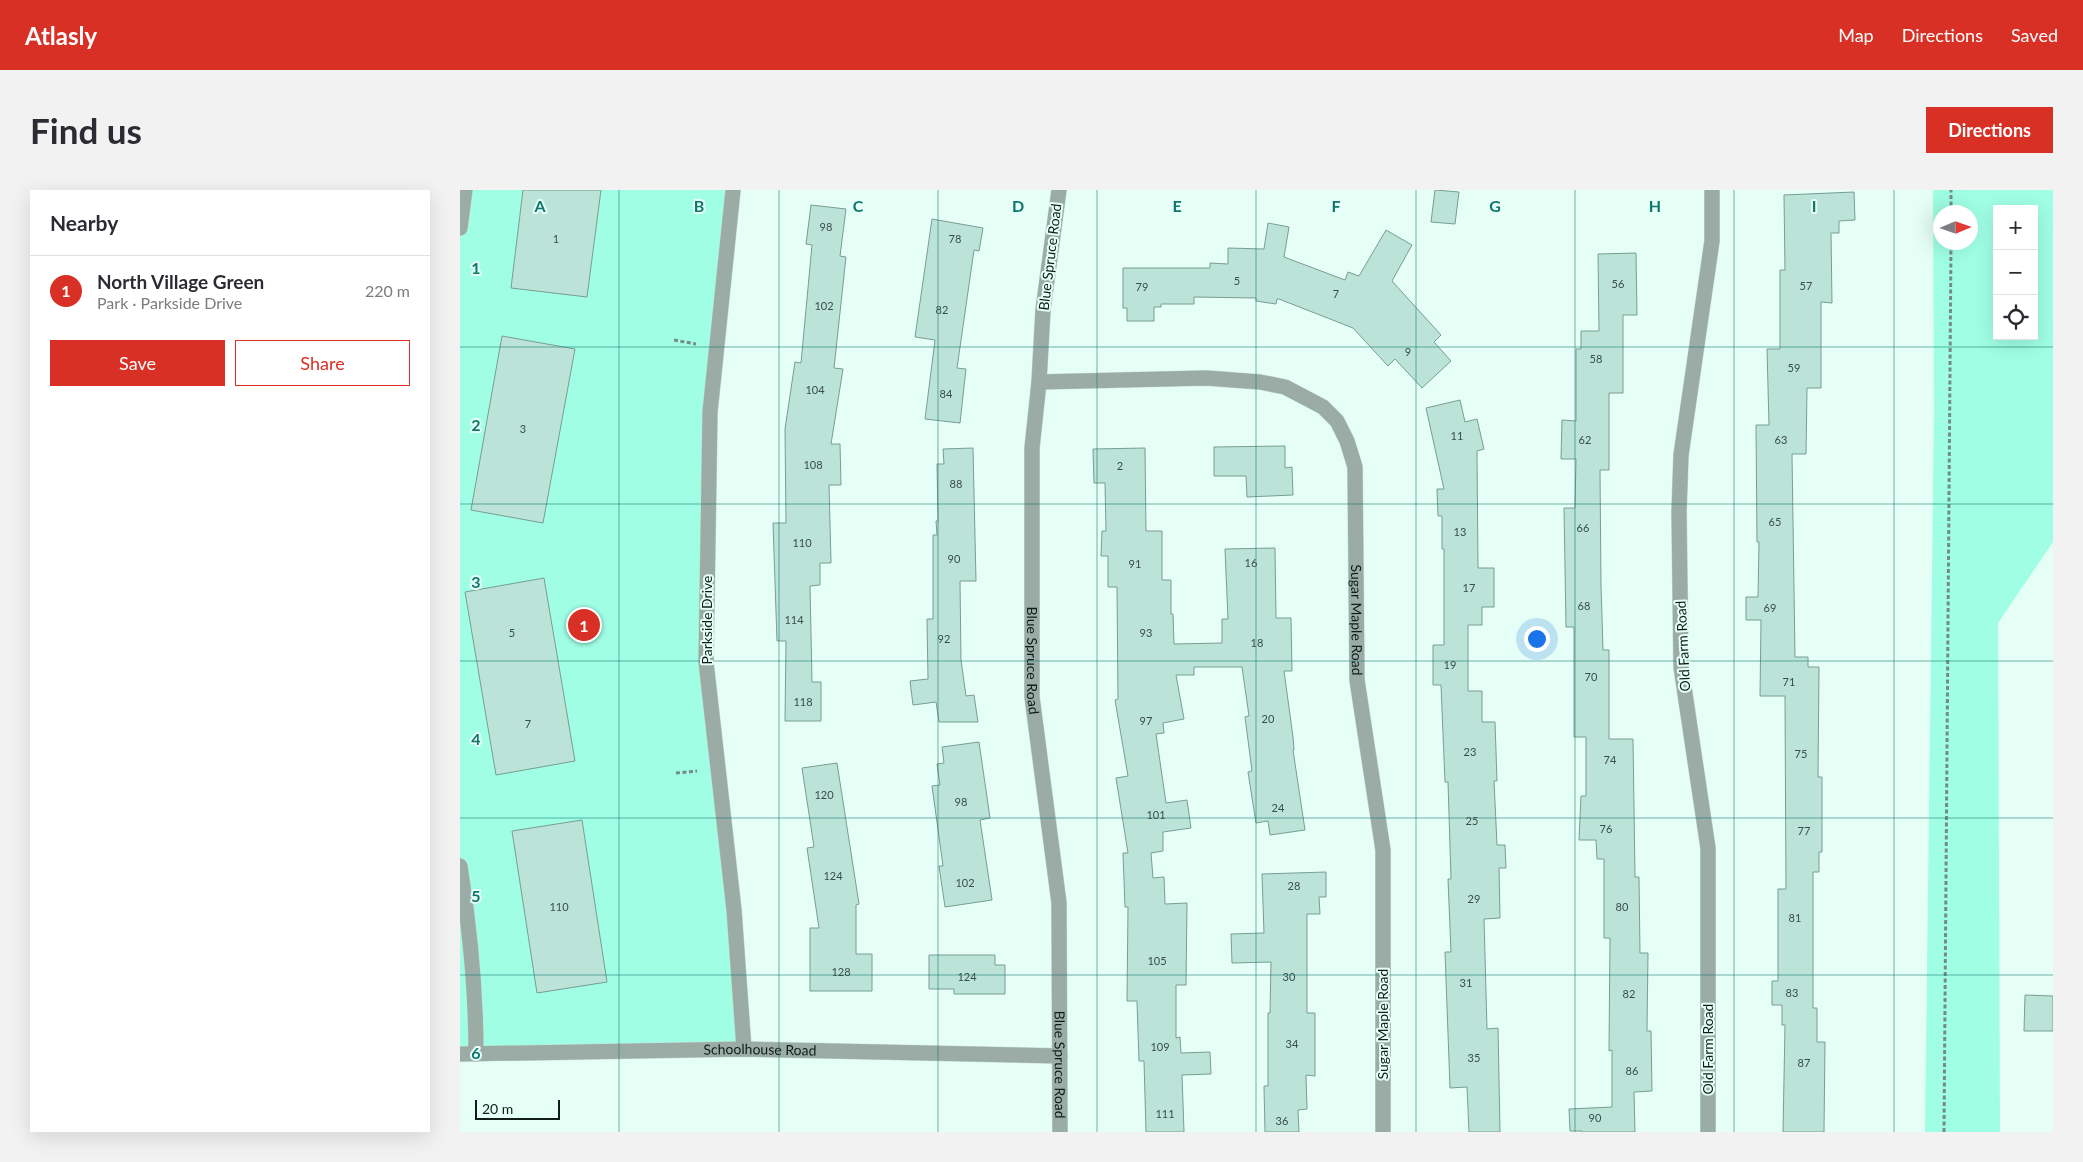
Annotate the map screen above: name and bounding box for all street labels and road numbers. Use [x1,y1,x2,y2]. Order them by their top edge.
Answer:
street label: Blue Spruce Road [1034,202,1065,311]
street label: Sugar Maple Road [1348,564,1366,676]
street label: Parkside Drive [698,576,715,664]
street label: Old Farm Road [1672,600,1693,692]
street label: Blue Spruce Road [1024,606,1043,715]
street label: Sugar Maple Road [1374,969,1391,1079]
street label: Old Farm Road [1699,1004,1716,1094]
street label: Blue Spruce Road [1051,1011,1069,1119]
street label: Schoolhouse Road [703,1040,817,1059]

